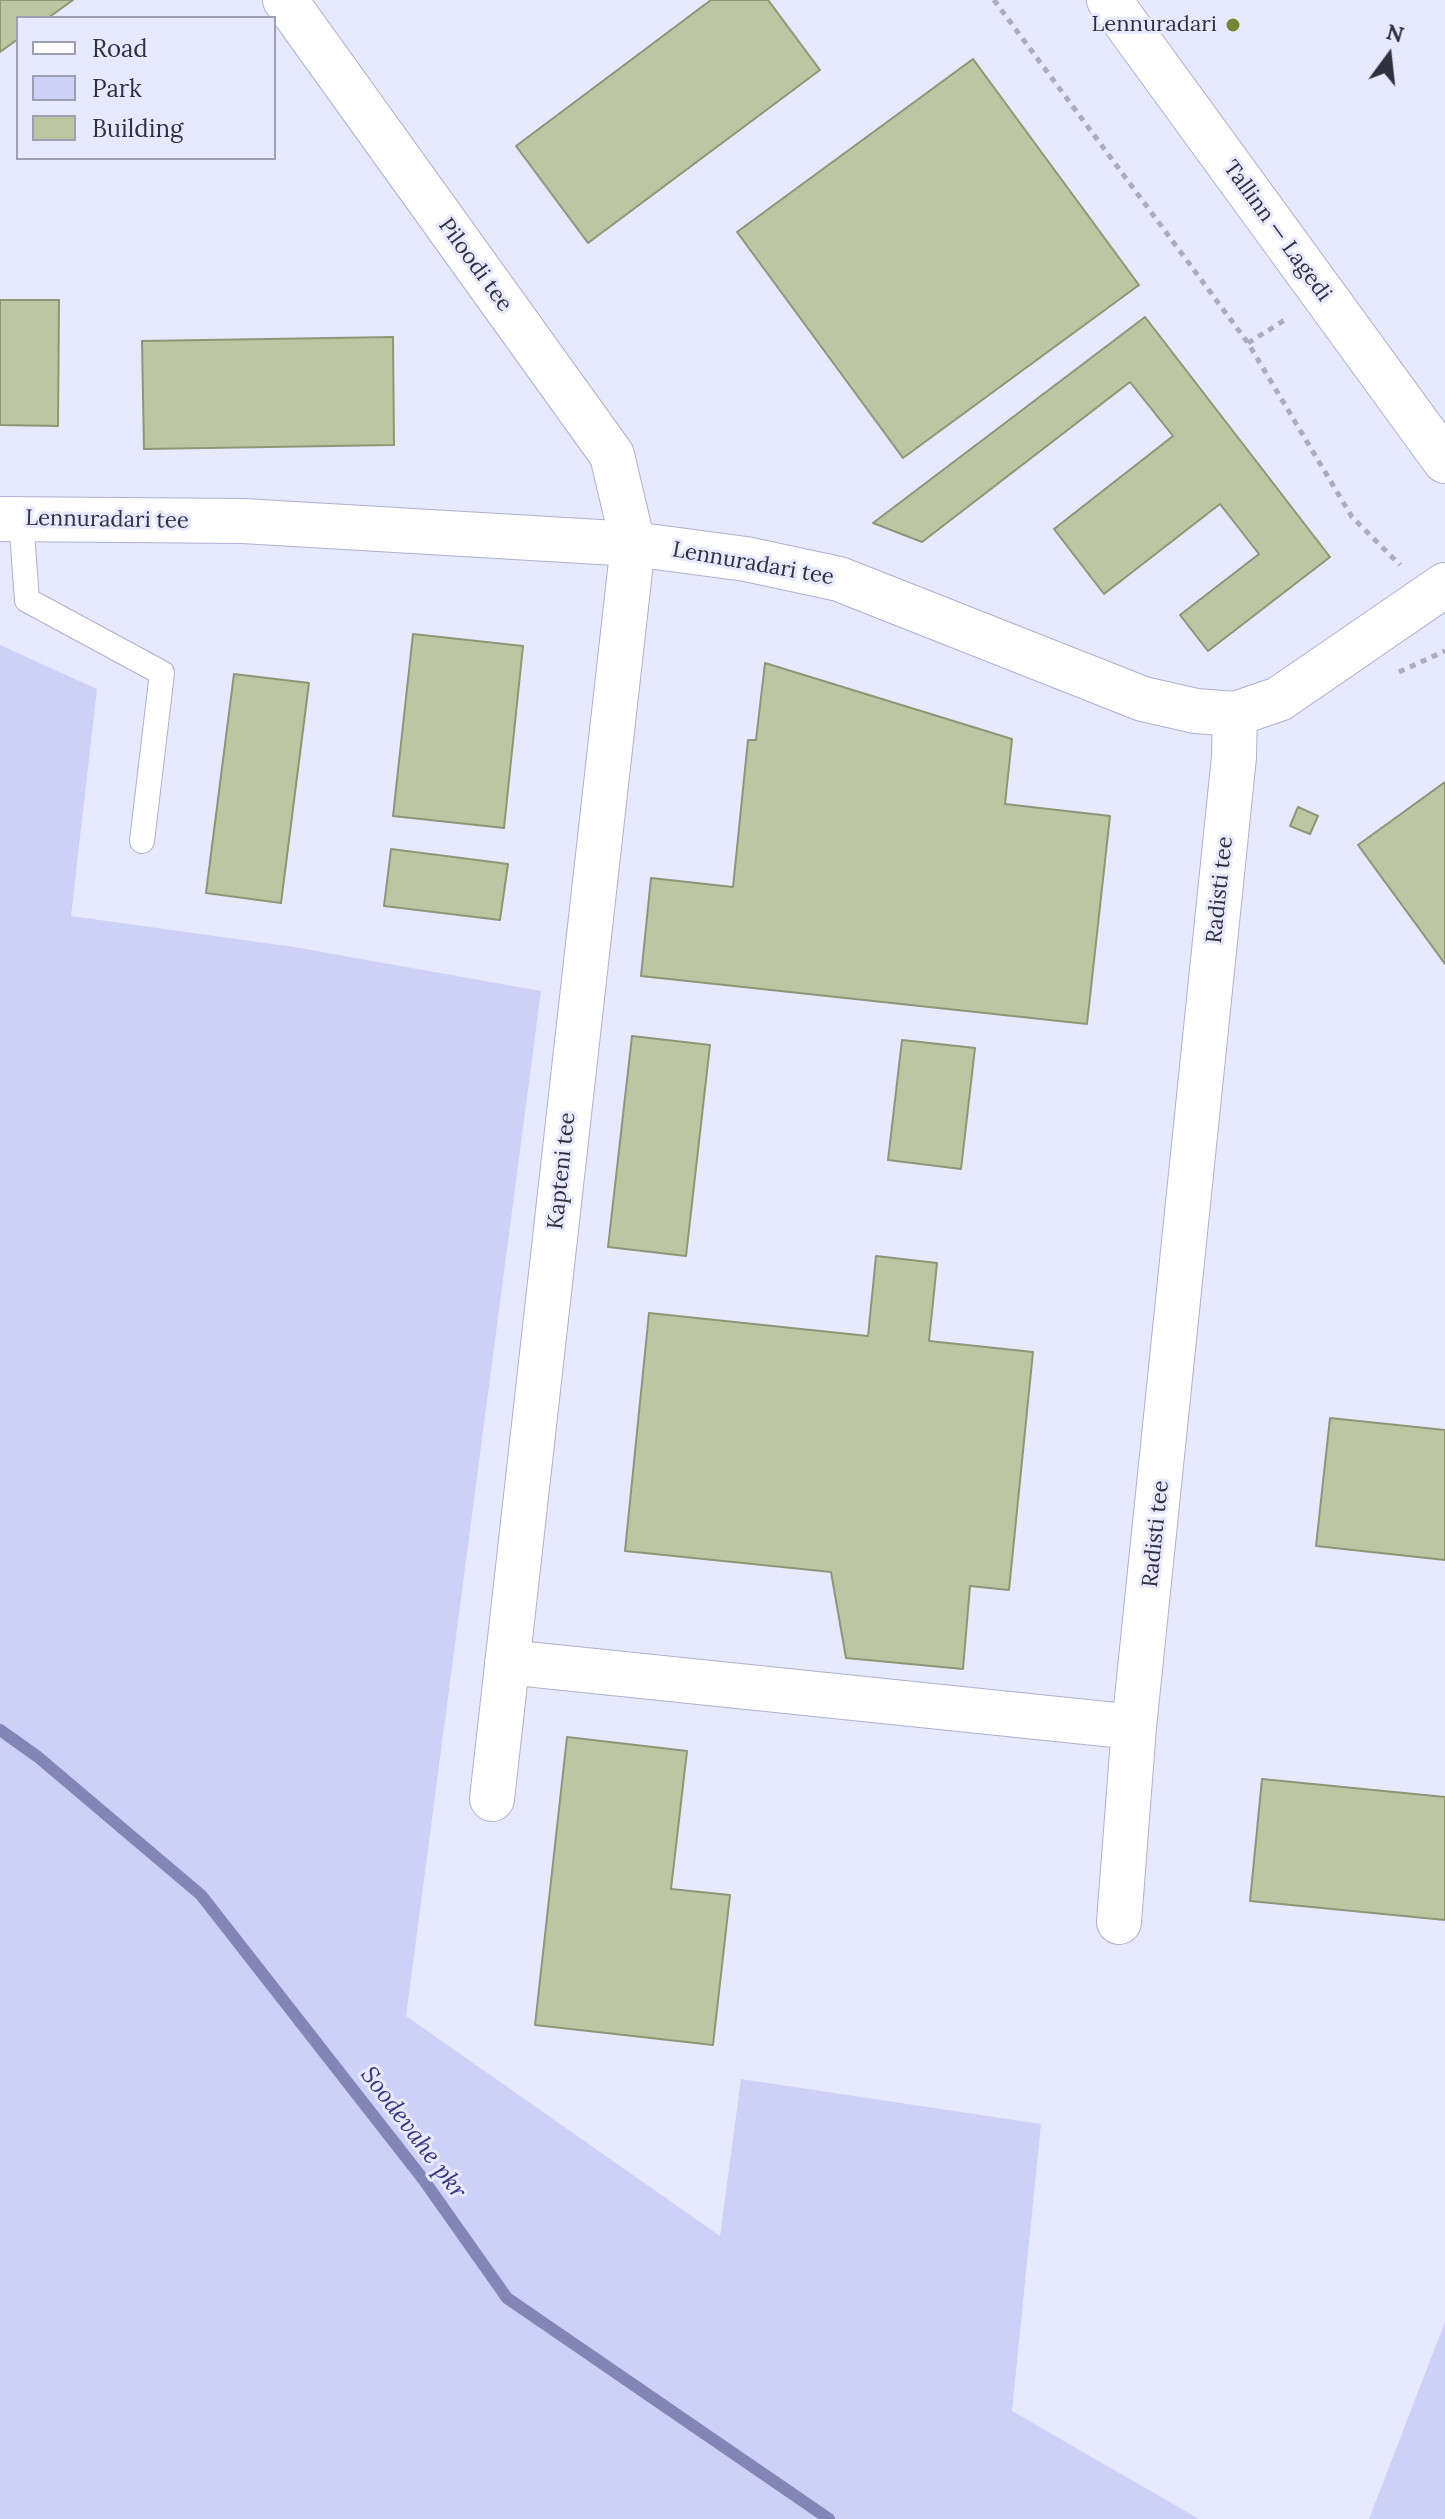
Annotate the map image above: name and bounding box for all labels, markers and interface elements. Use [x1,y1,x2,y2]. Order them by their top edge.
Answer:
place label: Lennuradari [1092,12,1217,38]
legend [16,16,276,160]
marker: Lennuradari [1224,16,1242,34]
north arrow [1349,16,1429,96]
text: N [1383,17,1407,49]
text: Road [92,33,148,64]
text: Park [92,73,142,104]
text: Building [92,113,183,144]
street label: Tallinn — Lagedi [1217,155,1337,307]
street label: Piloodi tee [432,213,518,317]
street label: Lennuradari tee [25,505,189,535]
street label: Lennuradari tee [670,537,836,591]
street label: Radisti tee [1201,835,1239,945]
street label: Kapteni tee [543,1111,581,1231]
street label: Radisti tee [1137,1479,1175,1589]
water label: Soodevahe pkr [354,2061,472,2205]

